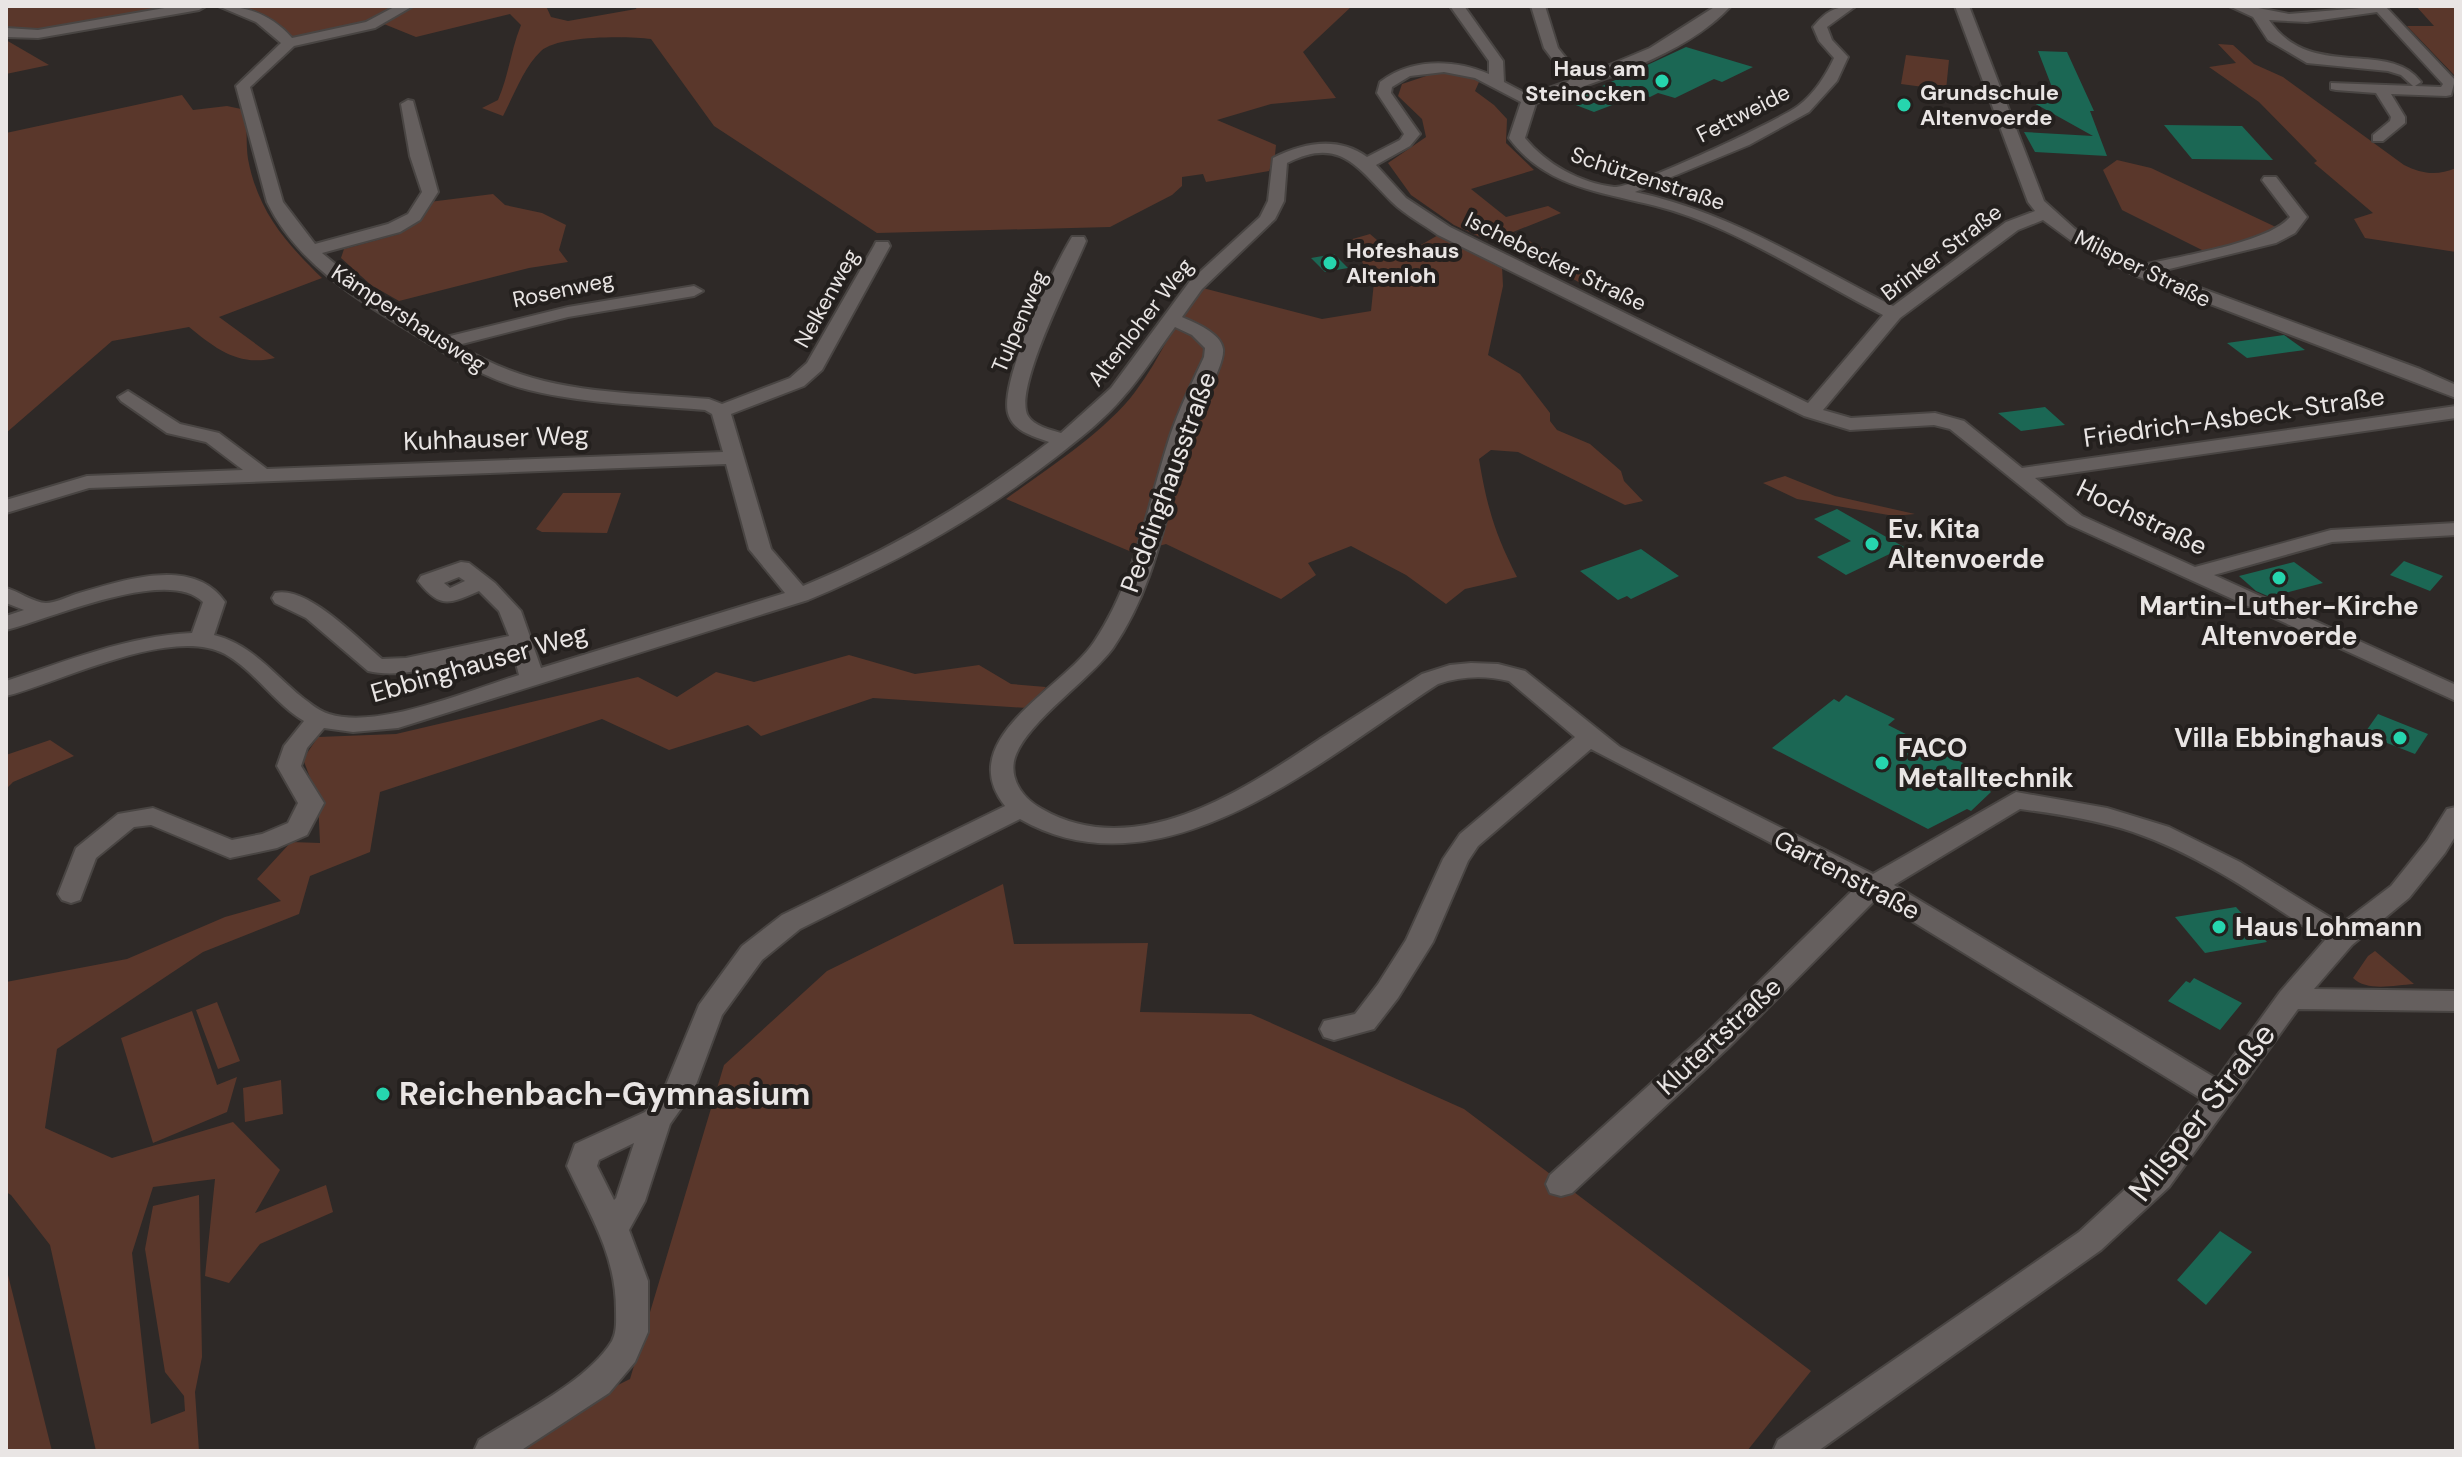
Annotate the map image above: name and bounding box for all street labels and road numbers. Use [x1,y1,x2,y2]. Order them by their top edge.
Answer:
street label: Fettweide [1692,78,1795,149]
street label: Schützenstraße [1567,140,1729,217]
street label: Brinker Straße [1875,197,2008,307]
street label: Ischebecker Straße [1461,205,1651,318]
street label: Milsper Straße [2070,223,2216,314]
street label: Nelkenweg [787,243,866,353]
street label: Altenloher Weg [1081,252,1200,392]
street label: Kämpershausweg [326,258,491,379]
street label: Rosenweg [510,265,616,314]
street label: Tulpenweg [985,265,1054,377]
street label: Peddinghausstraße [1112,367,1224,597]
street label: Friedrich-Asbeck-Straße [2081,379,2387,455]
street label: Kuhhauser Weg [402,418,590,458]
street label: Hochstraße [2071,471,2213,563]
street label: Ebbinghauser Weg [367,616,591,710]
street label: Gartenstraße [1768,822,1926,928]
street label: Klutertstraße [1650,970,1788,1102]
street label: Milsper Straße [2119,1014,2285,1210]

